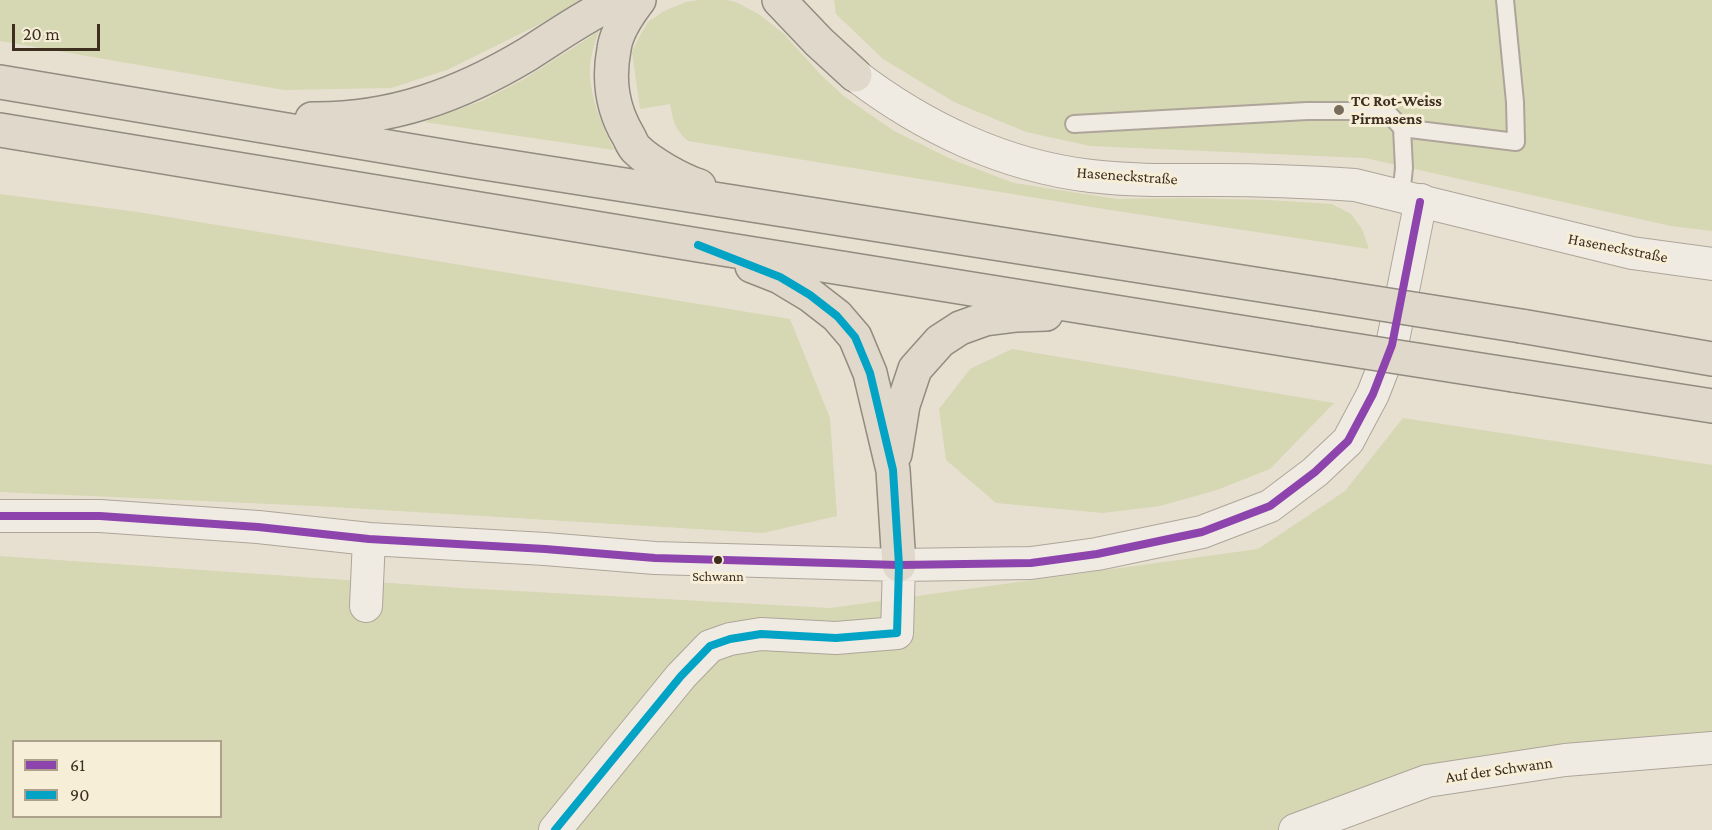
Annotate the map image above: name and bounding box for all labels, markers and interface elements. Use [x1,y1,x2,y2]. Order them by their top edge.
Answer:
scale bar [15,12,104,50]
text: 20 m [23,24,60,44]
place label: TC Rot-Weiss Pirmasens [1351,91,1442,129]
marker: TC Rot-Weiss Pirmasens [1332,103,1346,117]
street label: Haseneckstraße [1076,163,1178,189]
street label: Haseneckstraße [1566,229,1670,267]
marker: Schwann [712,554,724,566]
place label: Schwann [692,569,744,585]
legend [12,740,222,818]
street label: Auf der Schwann [1444,753,1554,787]
text: 61 [70,755,85,775]
text: 90 [70,785,89,805]

